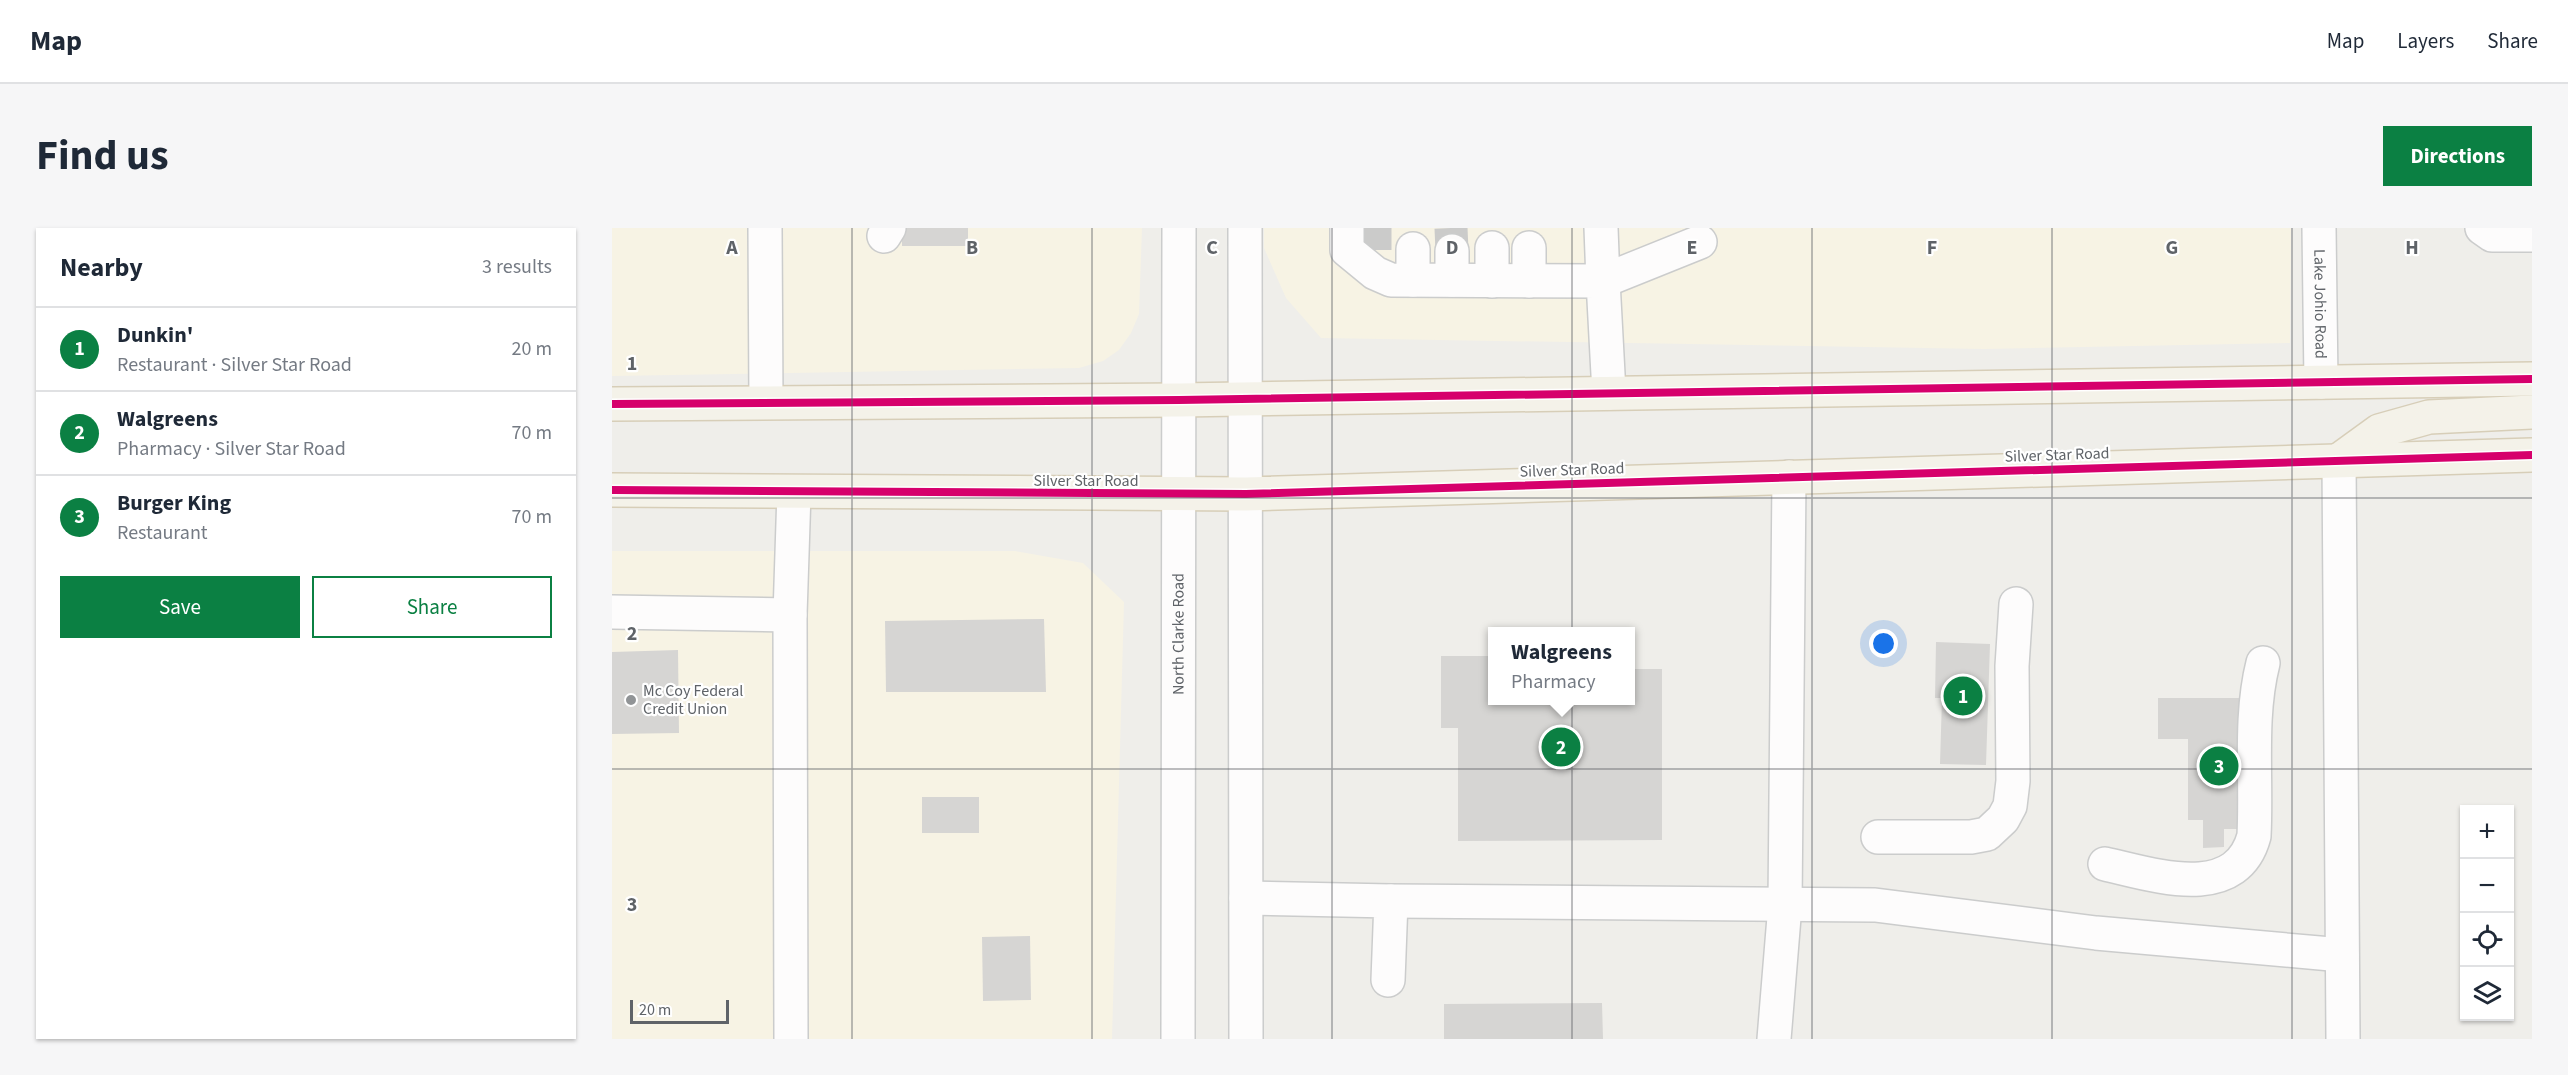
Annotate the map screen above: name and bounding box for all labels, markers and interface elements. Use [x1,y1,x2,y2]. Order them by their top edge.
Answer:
text: Map [30,21,82,61]
text: Map [2327,26,2364,56]
text: Layers [2397,26,2454,56]
text: Share [2487,26,2538,56]
text: Find us [36,126,169,186]
button: Directions [2383,126,2532,186]
text: A [725,234,738,262]
text: B [966,234,978,262]
text: C [1206,234,1218,262]
text: D [1446,234,1458,262]
text: E [1687,234,1697,262]
text: F [1927,234,1937,262]
text: G [2166,234,2178,262]
text: H [2405,234,2419,262]
text: Nearby [60,249,143,286]
street label: Lake Johio Road [2308,249,2332,359]
text: 3 results [482,253,552,281]
text: Dunkin' [117,319,193,351]
text: 1 [74,335,85,363]
text: 20 m [512,335,552,363]
text: 1 [627,350,637,378]
text: Restaurant · Silver Star Road [117,351,352,379]
text: Walgreens [117,403,218,435]
text: 2 [74,419,85,447]
text: 70 m [512,419,552,447]
text: Pharmacy · Silver Star Road [117,435,346,463]
street label: Silver Star Road [2004,442,2110,468]
street label: Silver Star Road [1519,457,1625,483]
street label: Silver Star Road [1033,470,1139,492]
text: Burger King [117,487,231,519]
text: 3 [74,503,85,531]
text: 70 m [512,503,552,531]
text: Restaurant [117,519,208,547]
street label: North Clarke Road [1167,573,1190,695]
button: Save [60,576,300,638]
button: Share [312,576,552,638]
text: 2 [627,620,637,648]
popup [1488,627,1635,705]
your location [1869,629,1898,658]
text: Walgreens [1511,636,1612,668]
text: Pharmacy [1511,668,1596,696]
pin: 1 [1944,674,1982,718]
place label: Mc Coy Federal Credit Union [643,680,743,720]
marker: Mc Coy Federal Credit Union [624,693,638,707]
pin: 2 [1542,724,1580,770]
pin: 3 [2200,744,2238,788]
map controls [2460,805,2514,1021]
button: + [2460,805,2514,859]
button: − [2460,859,2514,913]
text: 3 [627,891,637,919]
button: locate [2460,913,2514,967]
button: layers [2460,967,2514,1021]
scale bar [630,997,729,1024]
text: 20 m [639,999,671,1021]

